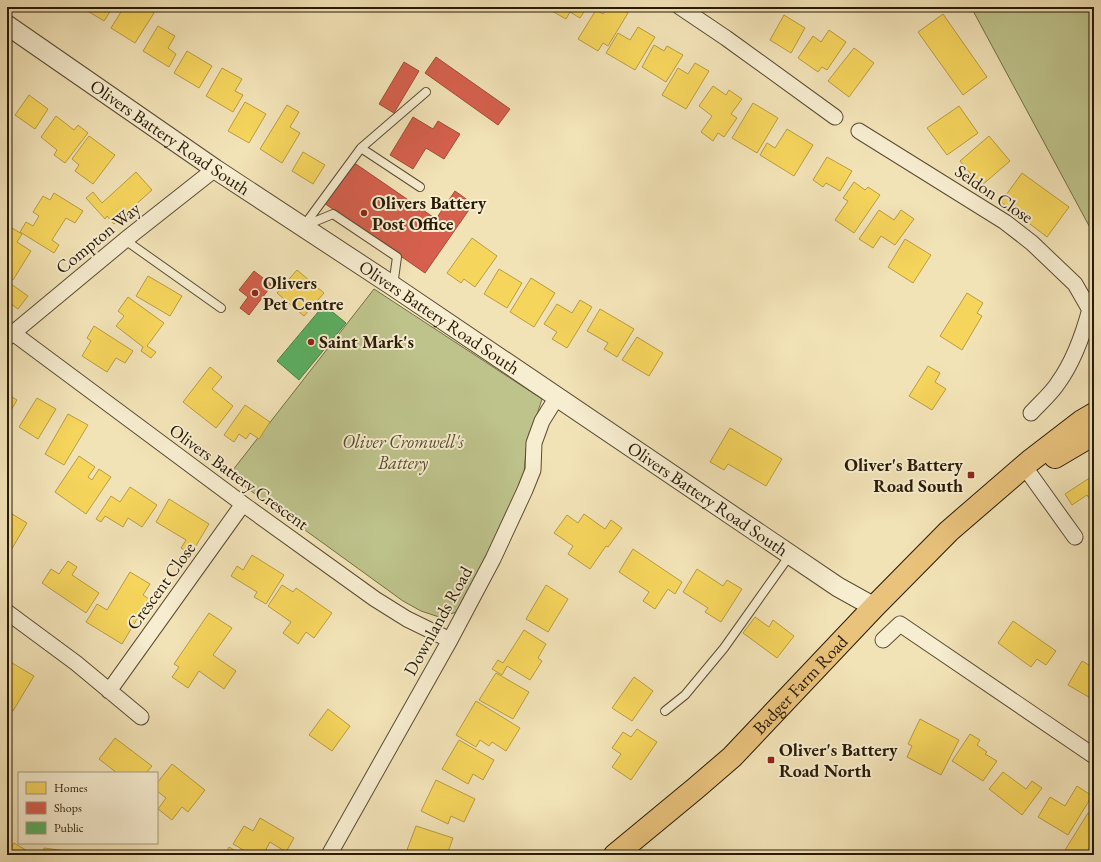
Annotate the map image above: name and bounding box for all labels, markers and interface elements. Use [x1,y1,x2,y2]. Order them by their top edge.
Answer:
street label: Olivers Battery Road South [86,74,255,200]
street label: Seldon Close [951,159,1038,228]
place label: Olivers Battery Post Office [372,191,487,235]
street label: Compton Way [51,196,145,279]
marker: Olivers Battery Post Office [359,208,369,218]
street label: Olivers Battery Road South [355,255,524,379]
place label: Olivers Pet Centre [263,271,344,315]
marker: Olivers Pet Centre [250,288,260,298]
place label: Saint Mark's [319,330,414,353]
marker: Saint Mark's [306,337,316,347]
street label: Olivers Battery Crescent [165,418,314,535]
park label: Oliver Cromwell's Battery [342,430,465,475]
street label: Olivers Battery Road South [623,436,793,561]
place label: Oliver's Battery Road South [844,453,963,497]
marker: Oliver's Battery Road South [966,470,976,480]
street label: Crescent Close [121,537,200,634]
street label: Downlands Road [398,561,477,679]
street label: Badger Farm Road [747,629,853,739]
place label: Oliver's Battery Road North [779,738,898,782]
marker: Oliver's Battery Road North [766,755,776,765]
legend [18,772,158,844]
text: Homes [54,780,88,796]
text: Shops [54,800,82,816]
text: Public [54,820,84,836]

